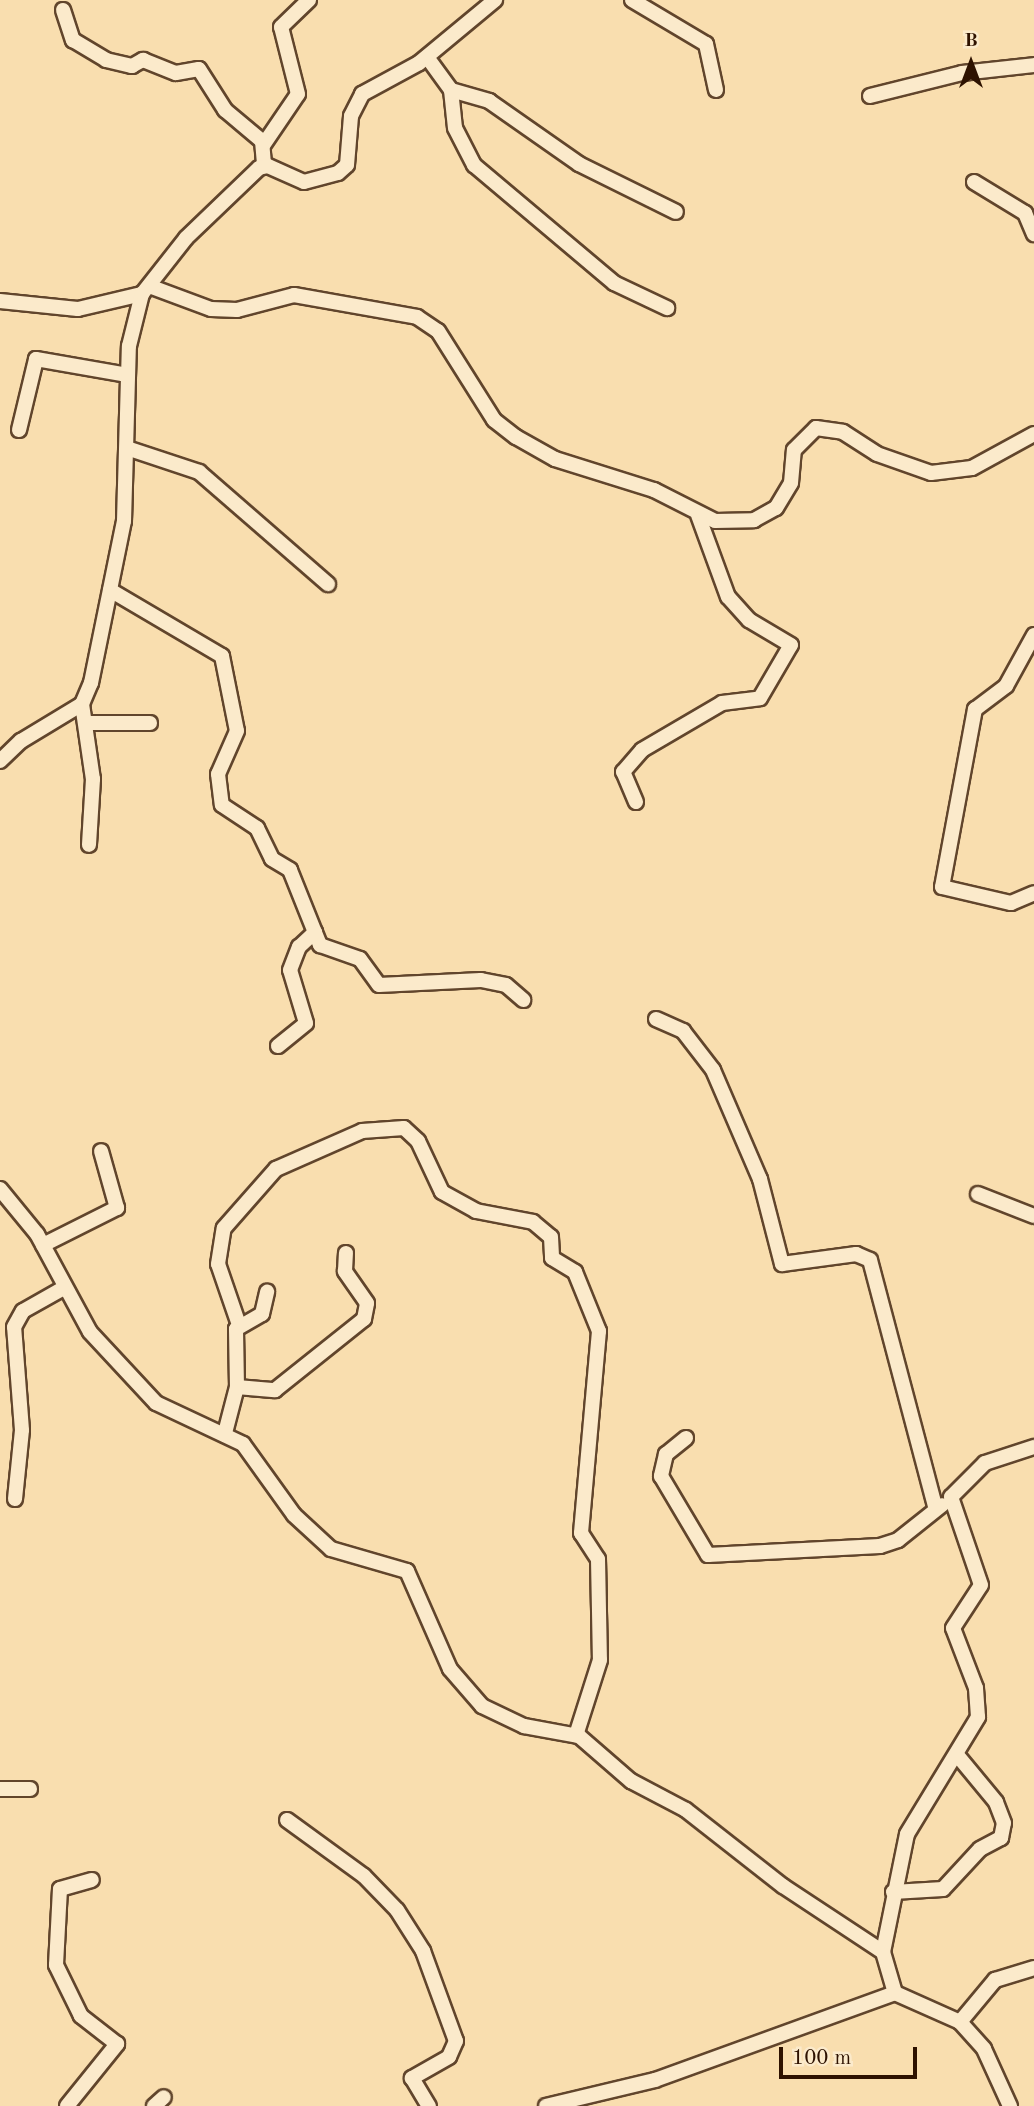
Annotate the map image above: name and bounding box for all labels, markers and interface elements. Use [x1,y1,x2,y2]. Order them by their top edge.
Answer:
north arrow [936,28,1006,98]
text: B [964,32,978,51]
scale bar [782,2032,920,2076]
text: 100 m [792,2048,851,2069]

